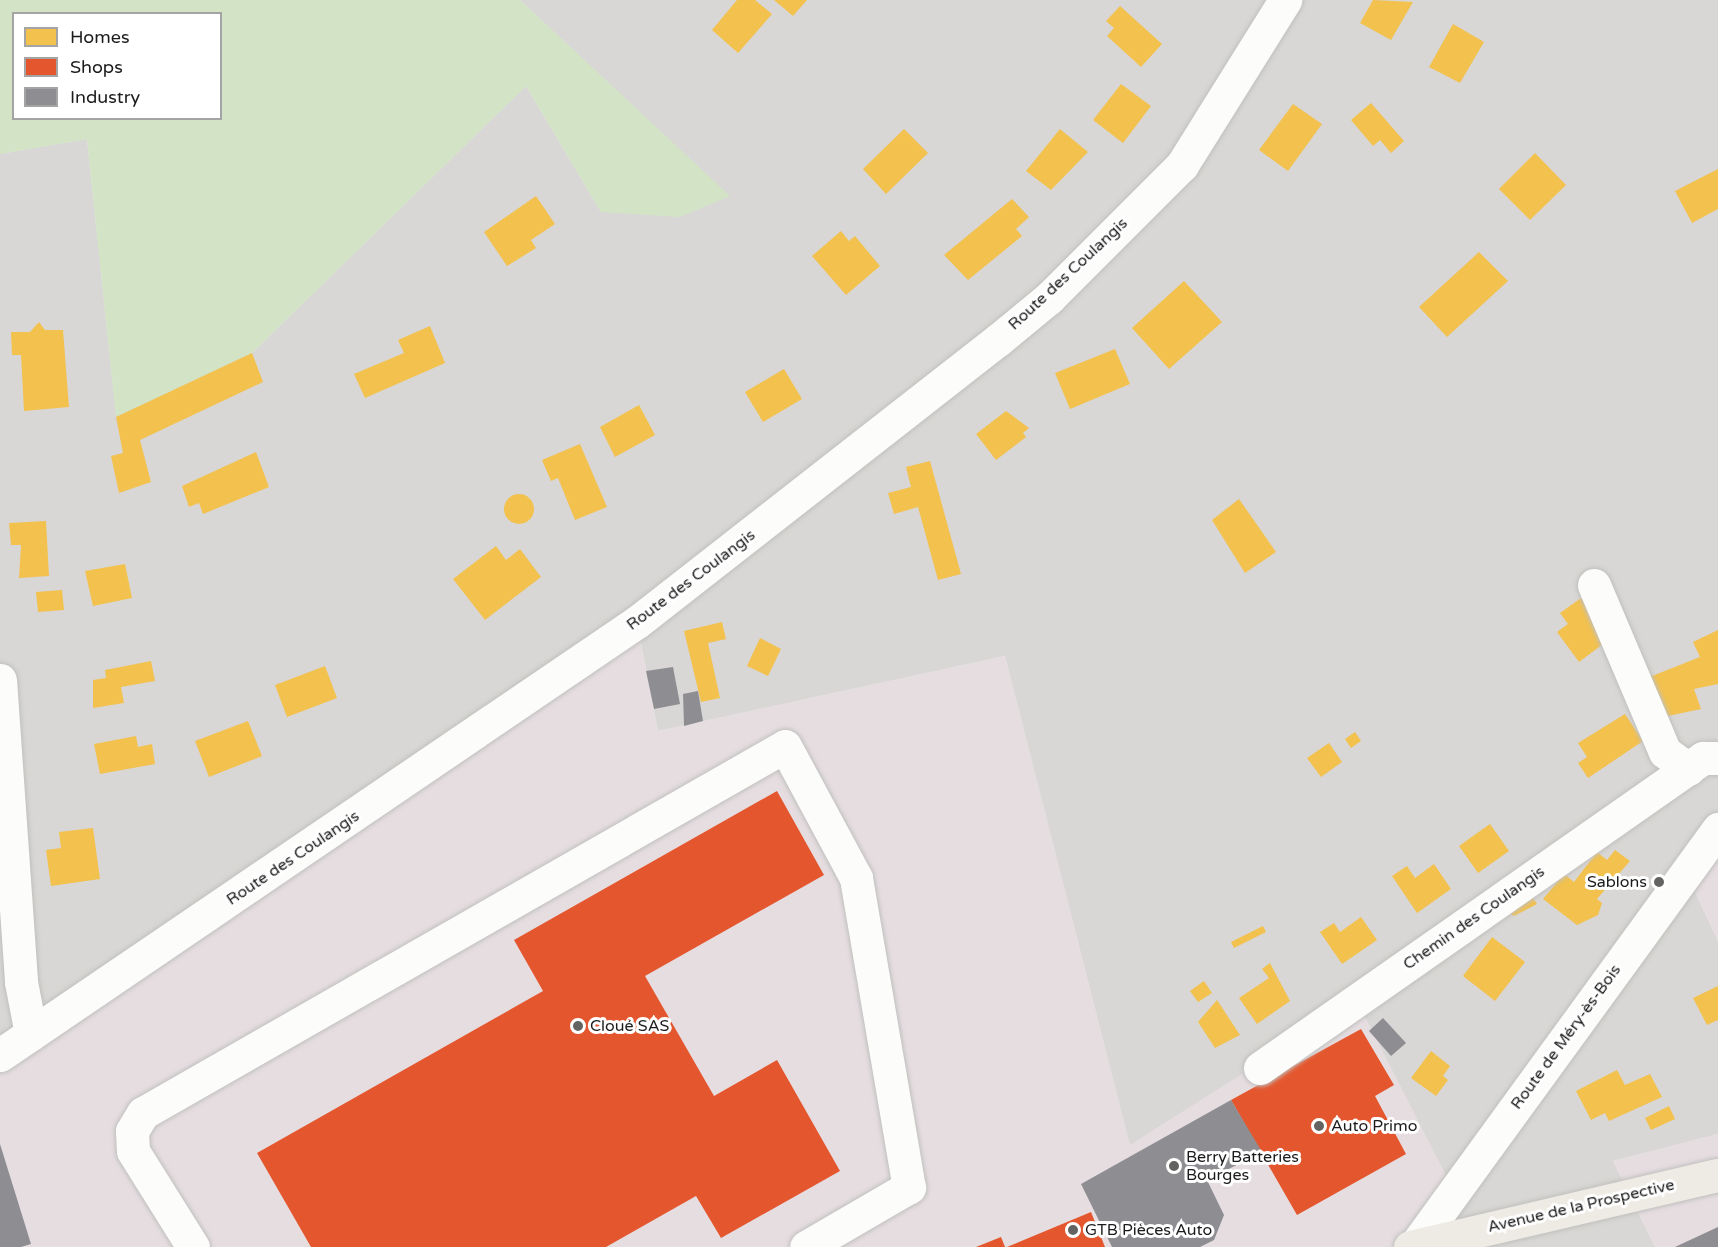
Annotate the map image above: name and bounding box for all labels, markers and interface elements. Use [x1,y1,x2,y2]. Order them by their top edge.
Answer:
legend [12,12,222,120]
text: Homes [70,26,130,48]
text: Shops [70,56,123,78]
text: Industry [70,86,140,108]
street label: Route des Coulangis [1004,214,1132,334]
street label: Route des Coulangis [623,525,759,635]
street label: Route des Coulangis [223,806,363,910]
street label: Chemin des Coulangis [1400,862,1548,974]
place label: Sablons [1587,872,1647,892]
marker: Sablons [1652,875,1666,889]
street label: Route de Méry-ès-Bois [1507,961,1625,1113]
place label: Cloué SAS [590,1016,669,1036]
marker: Cloué SAS [571,1019,585,1033]
place label: Auto Primo [1331,1116,1417,1136]
marker: Auto Primo [1312,1119,1326,1133]
place label: Berry Batteries Bourges [1186,1147,1299,1185]
marker: Berry Batteries Bourges [1167,1159,1181,1173]
street label: Avenue de la Prospective [1486,1175,1676,1237]
place label: GTB Pièces Auto [1085,1220,1212,1240]
marker: GTB Pièces Auto [1066,1223,1080,1237]

